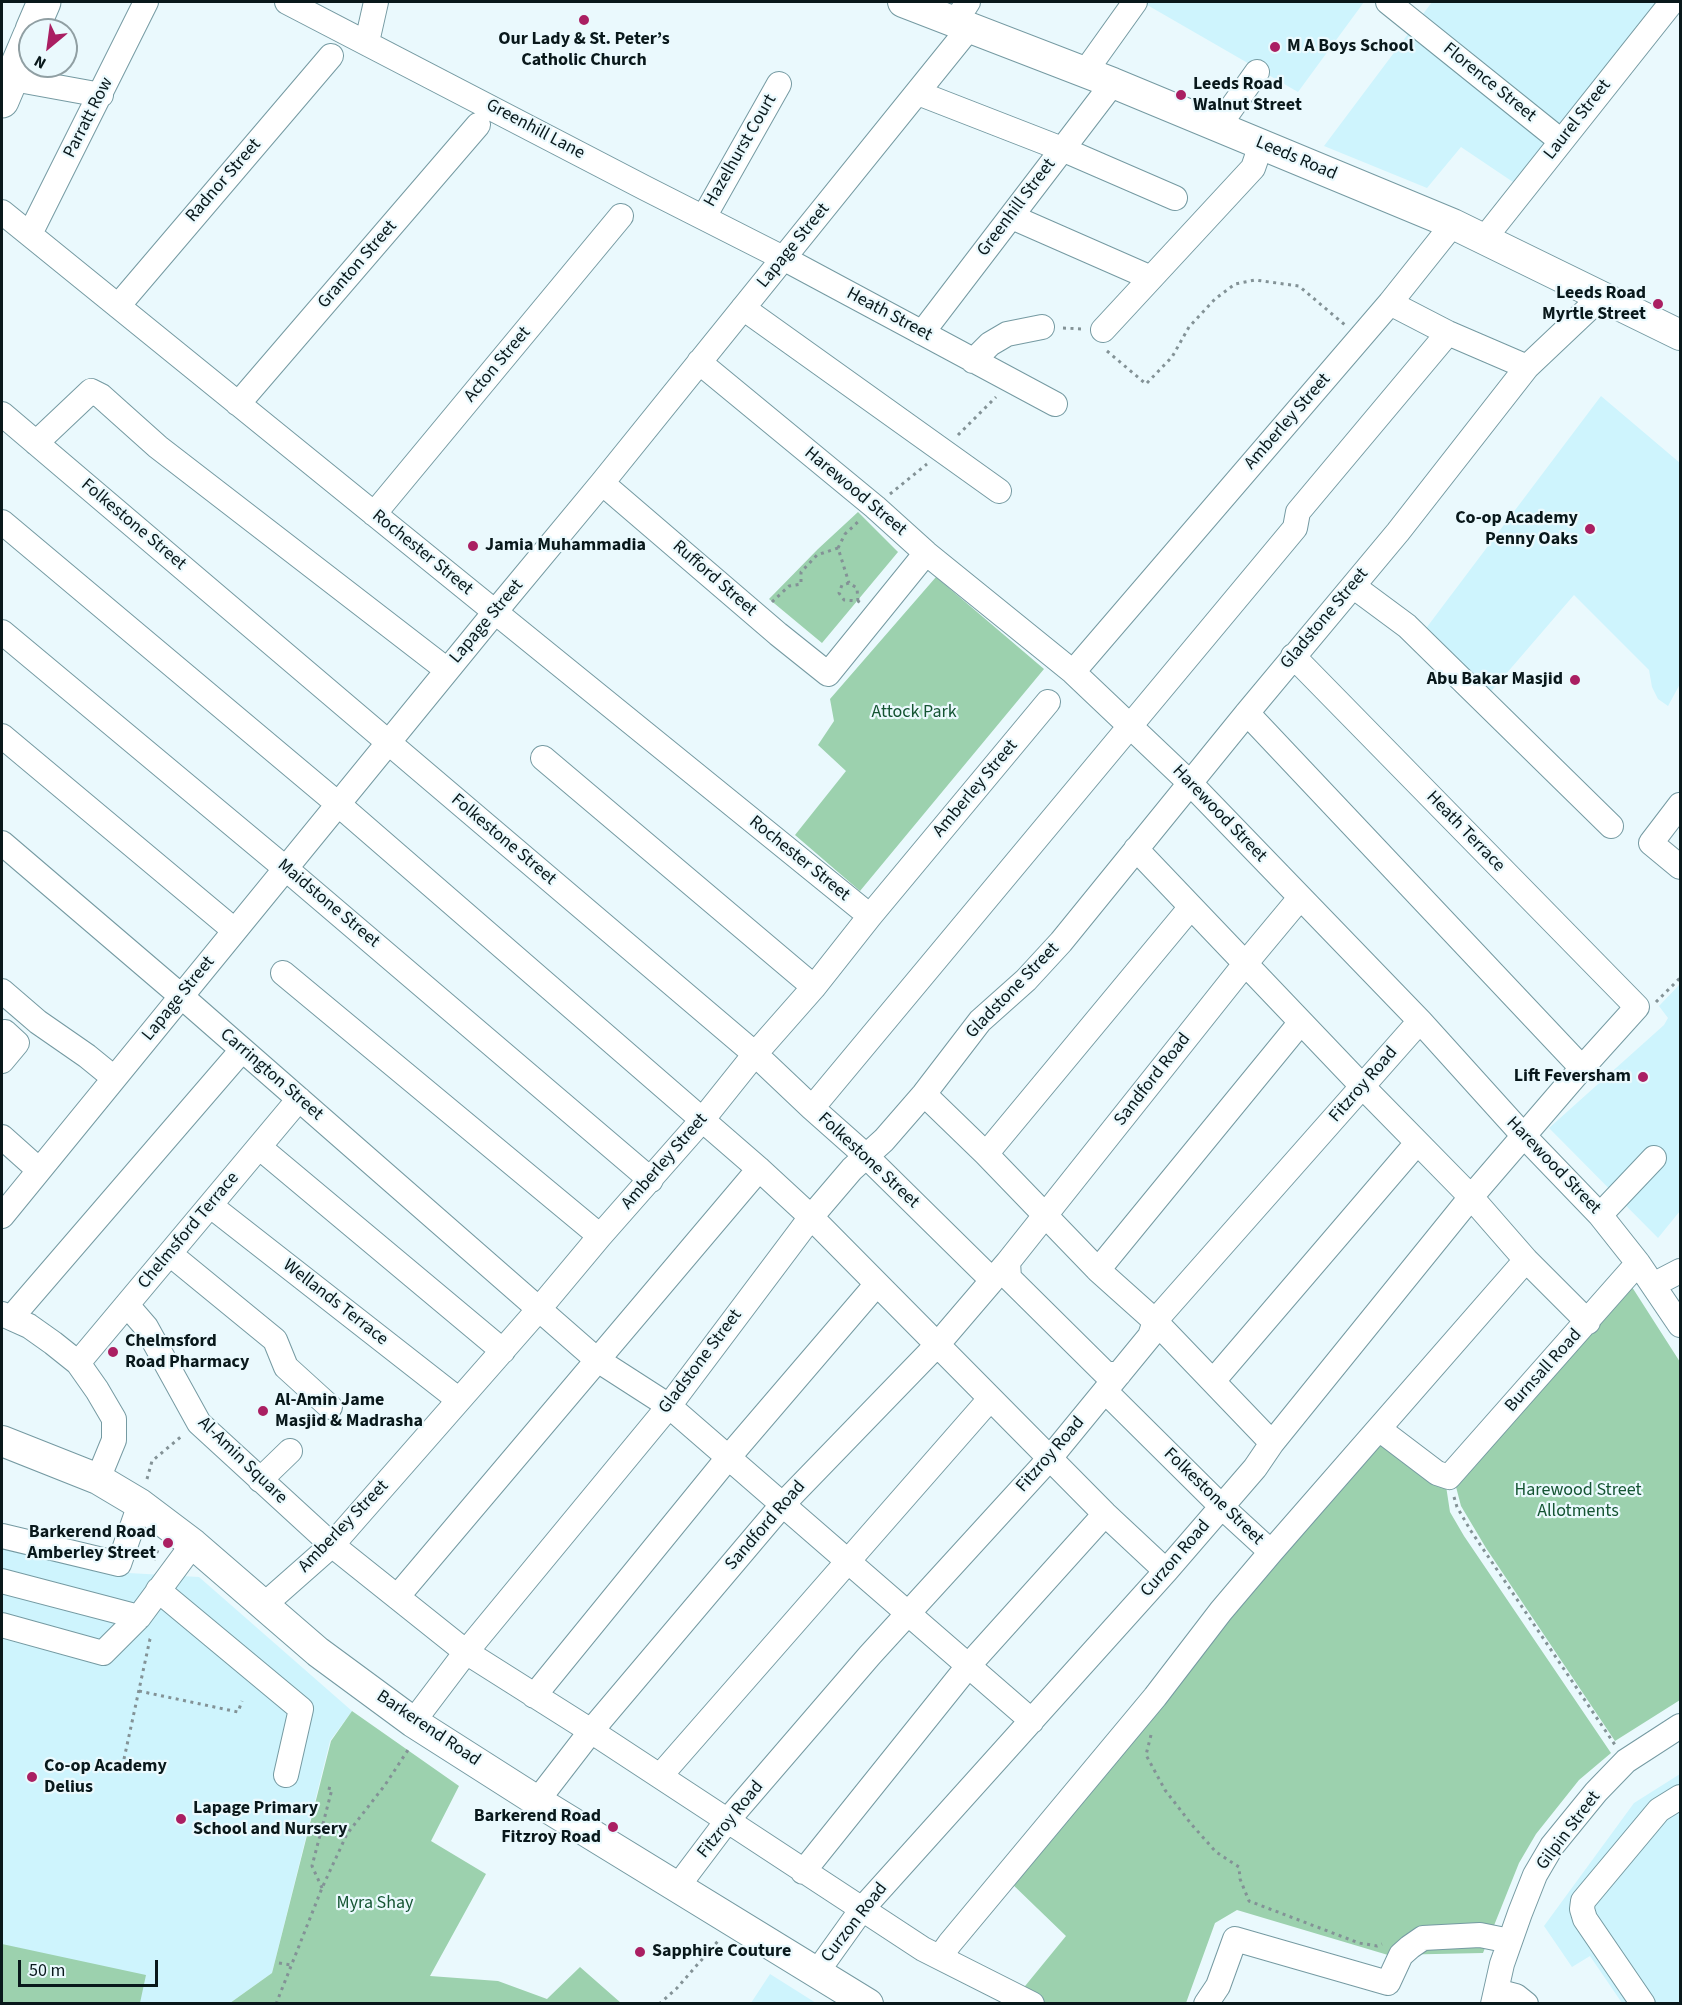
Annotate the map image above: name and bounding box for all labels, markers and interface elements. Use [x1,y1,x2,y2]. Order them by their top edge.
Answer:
marker: Our Lady & St. Peter’s Catholic Church [577,13,591,27]
north arrow [18,18,78,78]
place label: Our Lady & St. Peter’s Catholic Church [498,29,670,72]
place label: M A Boys School [1287,36,1414,58]
street label: Florence Street [1438,39,1540,127]
marker: M A Boys School [1268,40,1282,54]
text: N [30,50,50,74]
street label: Parratt Row [60,74,118,162]
place label: Leeds Road Walnut Street [1193,74,1302,116]
street label: Laurel Street [1540,76,1616,164]
marker: Leeds Road Walnut Street [1174,88,1188,102]
street label: Hazelhurst Court [700,91,782,211]
street label: Greenhill Lane [482,95,588,165]
street label: Leeds Road [1252,132,1340,186]
street label: Radnor Street [182,135,266,227]
street label: Greenhill Street [973,155,1061,261]
street label: Lapage Street [753,199,835,293]
street label: Granton Street [314,216,402,314]
street label: Heath Street [843,283,935,347]
place label: Leeds Road Myrtle Street [1542,283,1646,326]
marker: Leeds Road Myrtle Street [1651,297,1665,311]
street label: Acton Street [460,323,536,407]
street label: Amberley Street [1240,369,1336,475]
street label: Harewood Street [799,443,911,541]
street label: Folkestone Street [76,475,190,575]
street label: Rochester Street [367,506,477,600]
place label: Co-op Academy Penny Oaks [1455,508,1578,550]
marker: Co-op Academy Penny Oaks [1583,522,1597,536]
place label: Jamia Muhammadia [485,535,646,557]
street label: Rufford Street [667,536,761,622]
marker: Jamia Muhammadia [466,539,480,553]
street label: Gladstone Street [1277,564,1373,674]
street label: Lapage Street [446,576,528,668]
place label: Abu Bakar Masjid [1427,669,1563,691]
marker: Abu Bakar Masjid [1568,673,1582,687]
park label: Attock Park [871,702,957,724]
street label: Amberley Street [929,736,1023,842]
street label: Harewood Street [1167,761,1271,867]
street label: Heath Terrace [1421,787,1509,877]
street label: Folkestone Street [446,790,560,890]
street label: Rochester Street [744,812,854,906]
street label: Maidstone Street [272,855,384,953]
street label: Gladstone Street [962,939,1064,1043]
street label: Lapage Street [138,952,220,1046]
street label: Carrington Street [215,1024,327,1126]
street label: Sandford Road [1110,1029,1196,1131]
street label: Fitzroy Road [1325,1043,1403,1127]
place label: Lift Feversham [1514,1066,1631,1088]
marker: Lift Feversham [1636,1070,1650,1084]
street label: Amberley Street [617,1109,713,1215]
street label: Folkestone Street [813,1109,923,1213]
street label: Harewood Street [1501,1113,1605,1219]
street label: Chelmsford Terrace [134,1168,244,1294]
street label: Wellands Terrace [278,1255,392,1351]
street label: Gladstone Street [655,1306,747,1418]
street label: Burnsall Road [1501,1325,1587,1417]
place label: Chelmsford Road Pharmacy [125,1331,249,1374]
marker: Chelmsford Road Pharmacy [106,1345,120,1359]
place label: Al-Amin Jame Masjid & Madrasha [275,1390,423,1432]
marker: Al-Amin Jame Masjid & Madrasha [256,1404,270,1418]
street label: Al-Amin Square [193,1413,291,1509]
street label: Fitzroy Road [1012,1413,1090,1497]
street label: Folkestone Street [1158,1444,1268,1550]
street label: Amberley Street [294,1476,394,1578]
street label: Sandford Road [721,1477,811,1575]
park label: Harewood Street Allotments [1515,1480,1641,1522]
street label: Curzon Road [1137,1516,1215,1602]
place label: Barkerend Road Amberley Street [27,1522,156,1564]
marker: Barkerend Road Amberley Street [161,1536,175,1550]
street label: Barkerend Road [372,1686,484,1772]
place label: Co-op Academy Delius [44,1756,167,1798]
marker: Co-op Academy Delius [25,1770,39,1784]
street label: Fitzroy Road [693,1777,769,1863]
street label: Gilpin Street [1532,1787,1606,1875]
place label: Lapage Primary School and Nursery [193,1798,347,1840]
place label: Barkerend Road Fitzroy Road [474,1806,601,1848]
marker: Lapage Primary School and Nursery [174,1812,188,1826]
marker: Barkerend Road Fitzroy Road [606,1820,620,1834]
street label: Curzon Road [817,1879,893,1967]
park label: Myra Shay [337,1893,413,1915]
place label: Sapphire Couture [652,1941,791,1963]
marker: Sapphire Couture [633,1945,647,1959]
scale bar [21,1948,160,1986]
text: 50 m [29,1958,65,1983]

